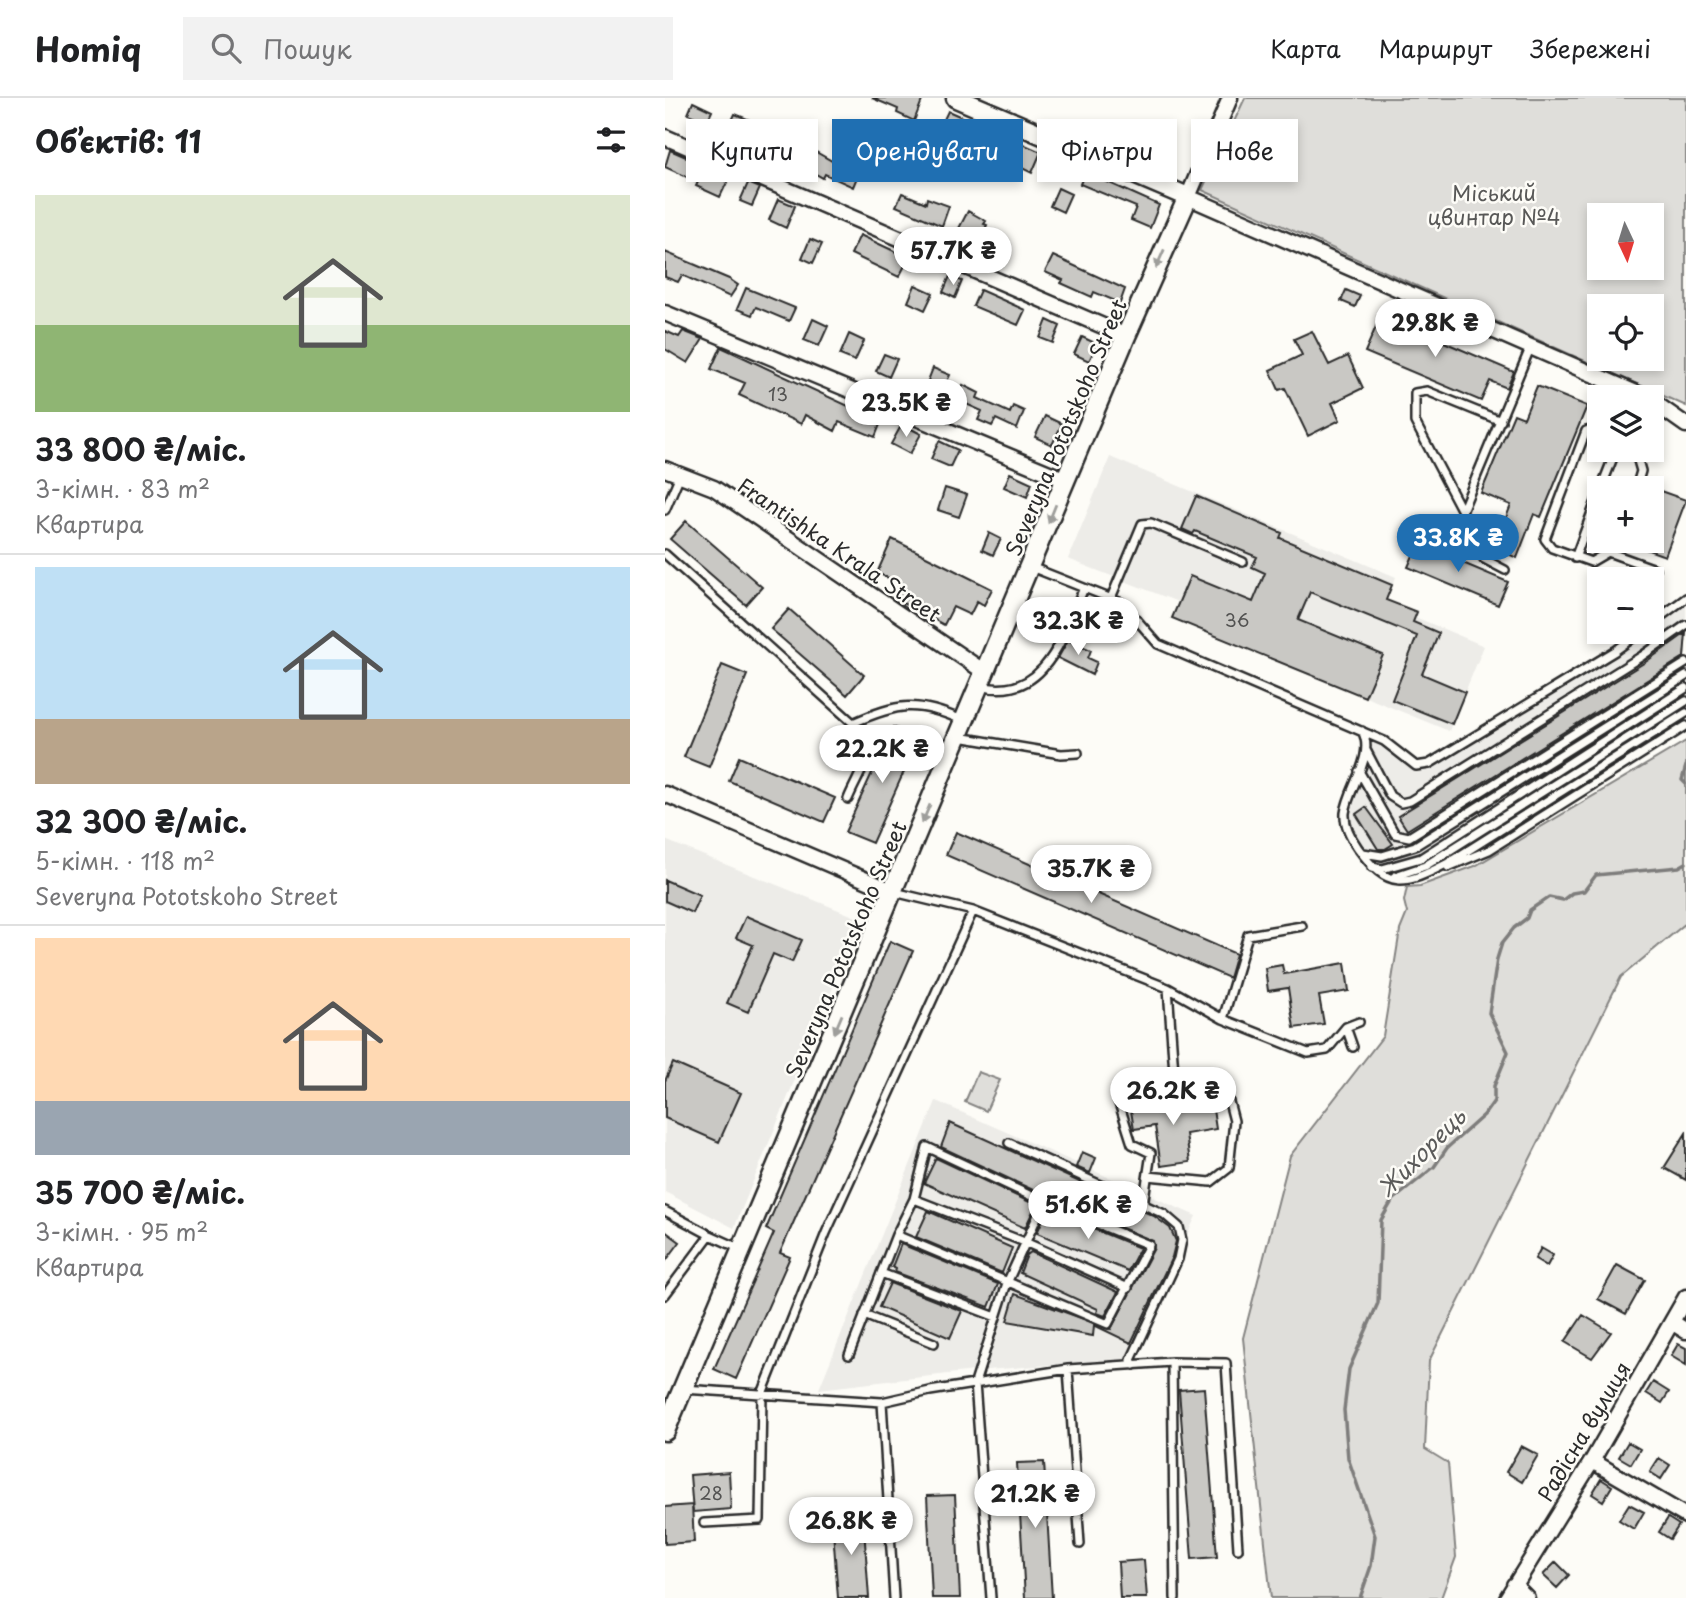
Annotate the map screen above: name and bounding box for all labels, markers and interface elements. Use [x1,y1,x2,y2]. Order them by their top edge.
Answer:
search box [183,17,673,80]
text: Homiq [35,23,141,73]
icon: search [207,29,245,67]
text: Пошук [263,29,352,68]
text: Карта [1270,30,1341,66]
text: Маршрут [1379,30,1492,66]
text: Збережені [1530,30,1651,66]
text: Об’єктів: 11 [35,118,202,163]
chip: Купити [686,119,818,182]
chip: Орендувати [832,119,1023,182]
chip: Фільтри [1037,119,1177,182]
chip: Нове [1191,119,1298,182]
icon: filters [592,121,630,159]
park label: Міський цвинтар №4 [1427,176,1561,232]
north arrow [1587,203,1664,280]
map controls [1587,203,1664,644]
pin: 57.7K ₴ [888,228,1018,287]
text: 57.7K ₴ [910,232,996,267]
icon: home [270,240,396,366]
one-way arrow [1154,249,1165,270]
street label: Severyna Pototskoho Street [996,293,1134,561]
button: locate [1587,294,1664,371]
pin: 29.8K ₴ [1370,300,1500,359]
text: 29.8K ₴ [1391,304,1479,339]
house number: 13 [768,380,788,407]
pin: 23.5K ₴ [841,380,971,439]
text: 23.5K ₴ [861,384,951,419]
button: layers [1587,385,1664,462]
text: 33 800 ₴/міс. [35,426,246,471]
street label: Frantishka Krala Street [732,469,948,629]
text: 3-кімн. · 83 m² [35,471,210,506]
button: + [1587,476,1664,553]
one-way arrow [1047,504,1058,525]
text: Квартира [35,506,143,541]
pin: 33.8K ₴ [1393,514,1523,574]
text: 33.8K ₴ [1413,519,1503,554]
button: − [1587,567,1664,644]
pin: 32.3K ₴ [1013,598,1143,657]
text: 32.3K ₴ [1032,602,1124,637]
house number: 36 [1225,606,1249,633]
icon: home [270,612,396,738]
pin: 22.2K ₴ [817,726,947,785]
text: 22.2K ₴ [835,730,929,765]
text: 32 300 ₴/міс. [35,798,247,843]
one-way arrow [921,804,932,825]
street label: Severyna Pototskoho Street [776,815,914,1083]
text: 5-кімн. · 118 m² [35,843,215,878]
pin: 35.7K ₴ [1026,846,1156,905]
text: 35.7K ₴ [1047,850,1135,885]
text: Severyna Pototskoho Street [35,878,338,913]
icon: home [270,983,396,1109]
one-way arrow [832,1013,843,1034]
pin: 26.2K ₴ [1108,1068,1238,1127]
text: 26.2K ₴ [1126,1072,1220,1107]
water label: Жихорець [1369,1099,1474,1204]
text: 35 700 ₴/міс. [35,1169,245,1214]
pin: 51.6K ₴ [1023,1182,1153,1241]
text: 51.6K ₴ [1044,1186,1132,1221]
text: 3-кімн. · 95 m² [35,1214,208,1249]
text: Квартира [35,1249,143,1284]
street label: Радісна вулиця [1528,1355,1638,1507]
pin: 21.2K ₴ [970,1470,1100,1530]
text: 21.2K ₴ [990,1475,1080,1510]
house number: 28 [699,1479,723,1506]
pin: 26.8K ₴ [786,1498,916,1557]
text: 26.8K ₴ [805,1502,897,1537]

